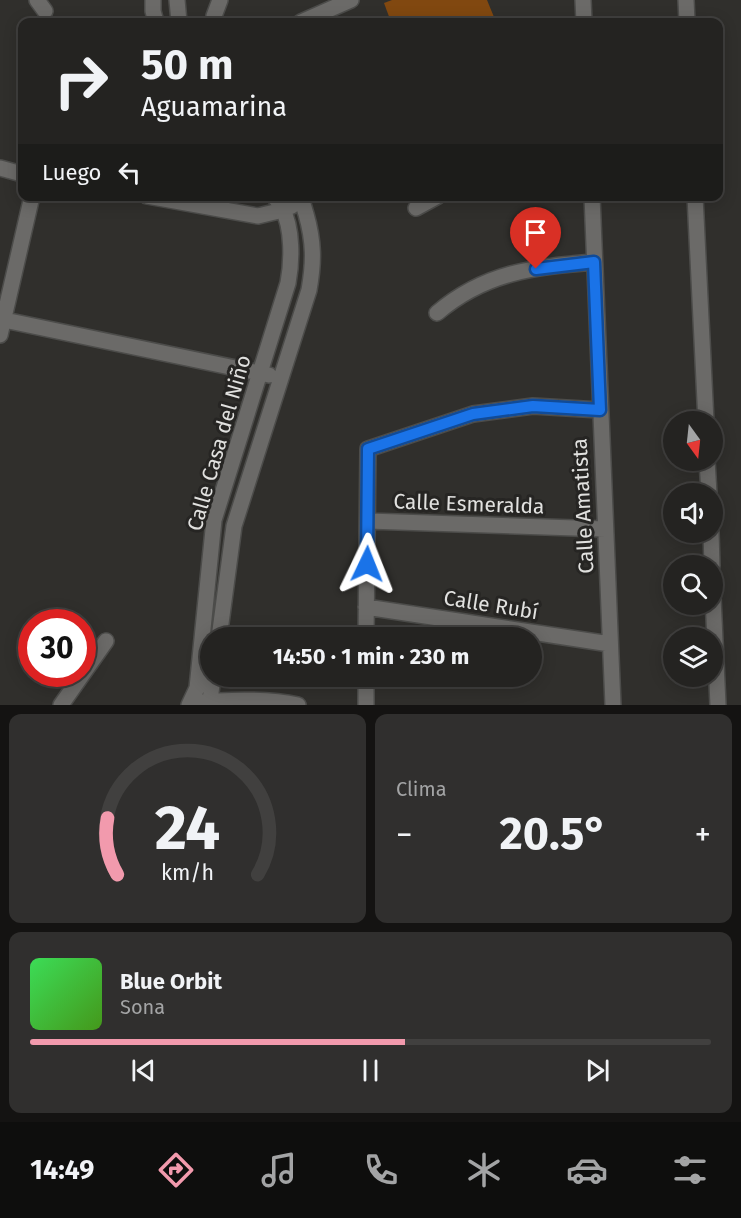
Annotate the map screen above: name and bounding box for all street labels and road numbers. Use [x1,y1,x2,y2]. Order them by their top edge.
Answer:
street label: Calle Casa del Niño [181,352,257,534]
street label: Calle Amatista [566,438,600,574]
street label: Calle Esmeralda [393,488,545,520]
street label: Calle Rubí [442,585,540,625]

